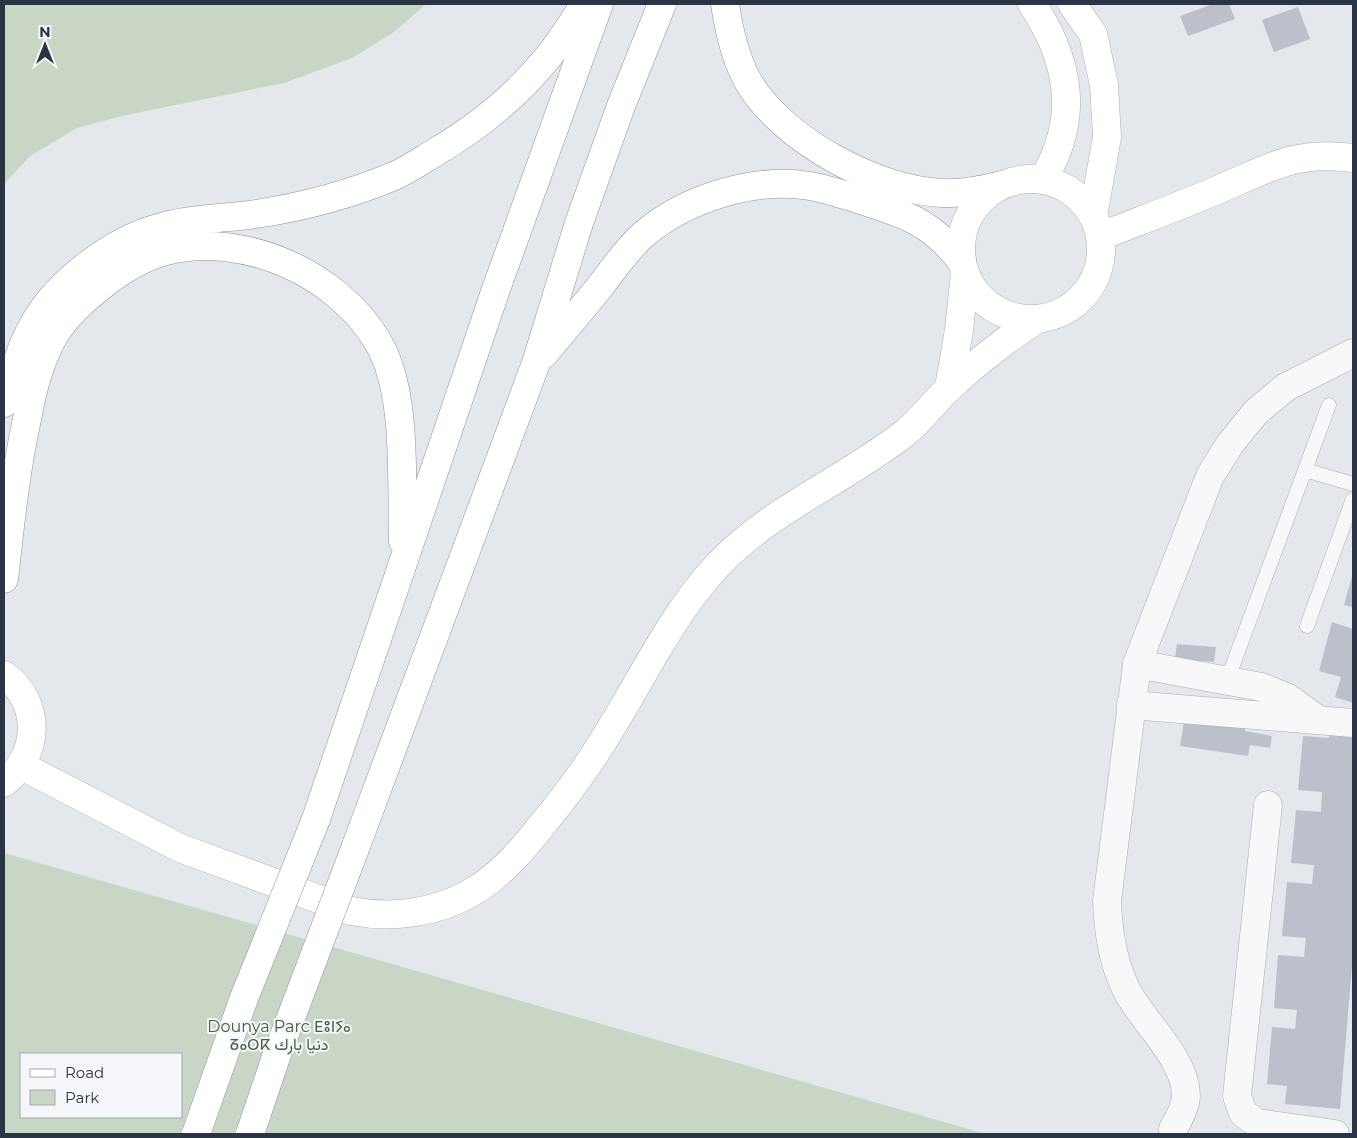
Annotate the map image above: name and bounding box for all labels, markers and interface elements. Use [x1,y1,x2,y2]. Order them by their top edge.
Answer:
north arrow [20,20,70,70]
text: N [39,23,51,41]
park label: Dounya Parc ⴹⵓⵏⵢⴰ ⵒⴰⵔⴽ دنيا بارك [207,1017,351,1055]
legend [20,1053,182,1118]
text: Road [65,1063,104,1082]
text: Park [65,1088,99,1107]

